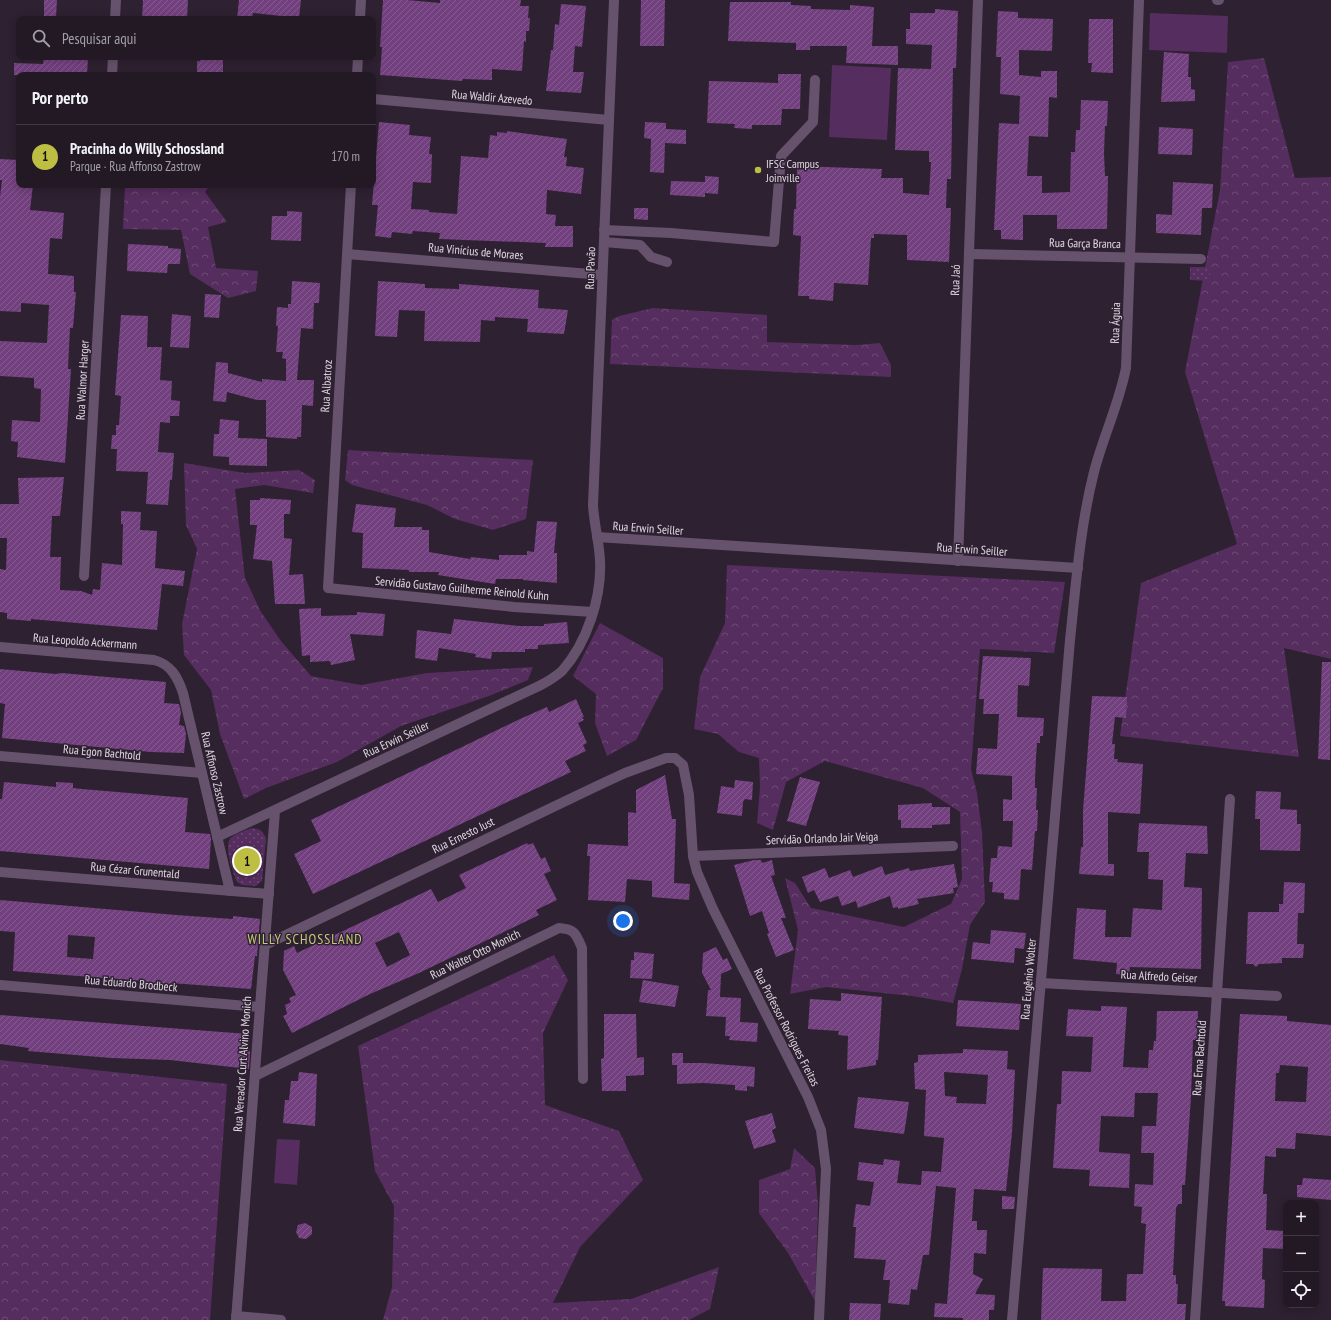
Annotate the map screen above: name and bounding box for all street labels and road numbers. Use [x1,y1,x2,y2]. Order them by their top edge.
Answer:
street label: Rua Waldir Azevedo [451,86,533,108]
street label: Rua Garça Branca [1049,235,1121,251]
street label: Rua Vinícius de Moraes [428,239,524,263]
street label: Rua Pavão [582,246,598,290]
street label: Rua Jaó [947,264,963,296]
street label: Rua Águia [1107,302,1123,344]
street label: Rua Walmor Harger [72,339,92,420]
street label: Rua Albatroz [317,359,335,413]
street label: Rua Erwin Seiller [612,518,685,538]
street label: Rua Erwin Seiller [936,539,1009,559]
street label: Servidão Gustavo Guilherme Reinold Kuhn [374,573,550,603]
street label: Rua Leopoldo Ackermann [32,630,138,652]
street label: Rua Erwin Seiller [361,717,432,761]
street label: Rua Affonso Zastrow [198,730,232,817]
street label: Rua Egon Bachtold [62,741,142,763]
street label: Rua Ernesto Just [429,813,497,857]
street label: Servidão Orlando Jair Veiga [766,829,879,847]
street label: Rua Cézar Grunentald [90,859,180,881]
street label: Rua Walter Otto Monich [427,926,523,982]
street label: Rua Eugênio Wolter [1017,937,1039,1020]
street label: Rua Professor Rodrigues Freitas [751,966,823,1088]
street label: Rua Alfredo Geiser [1120,967,1198,986]
street label: Rua Eduardo Brodbeck [84,971,178,995]
street label: Rua Vereador Curt Alvino Monich [230,996,254,1132]
street label: Rua Erna Bachtold [1189,1020,1209,1096]

